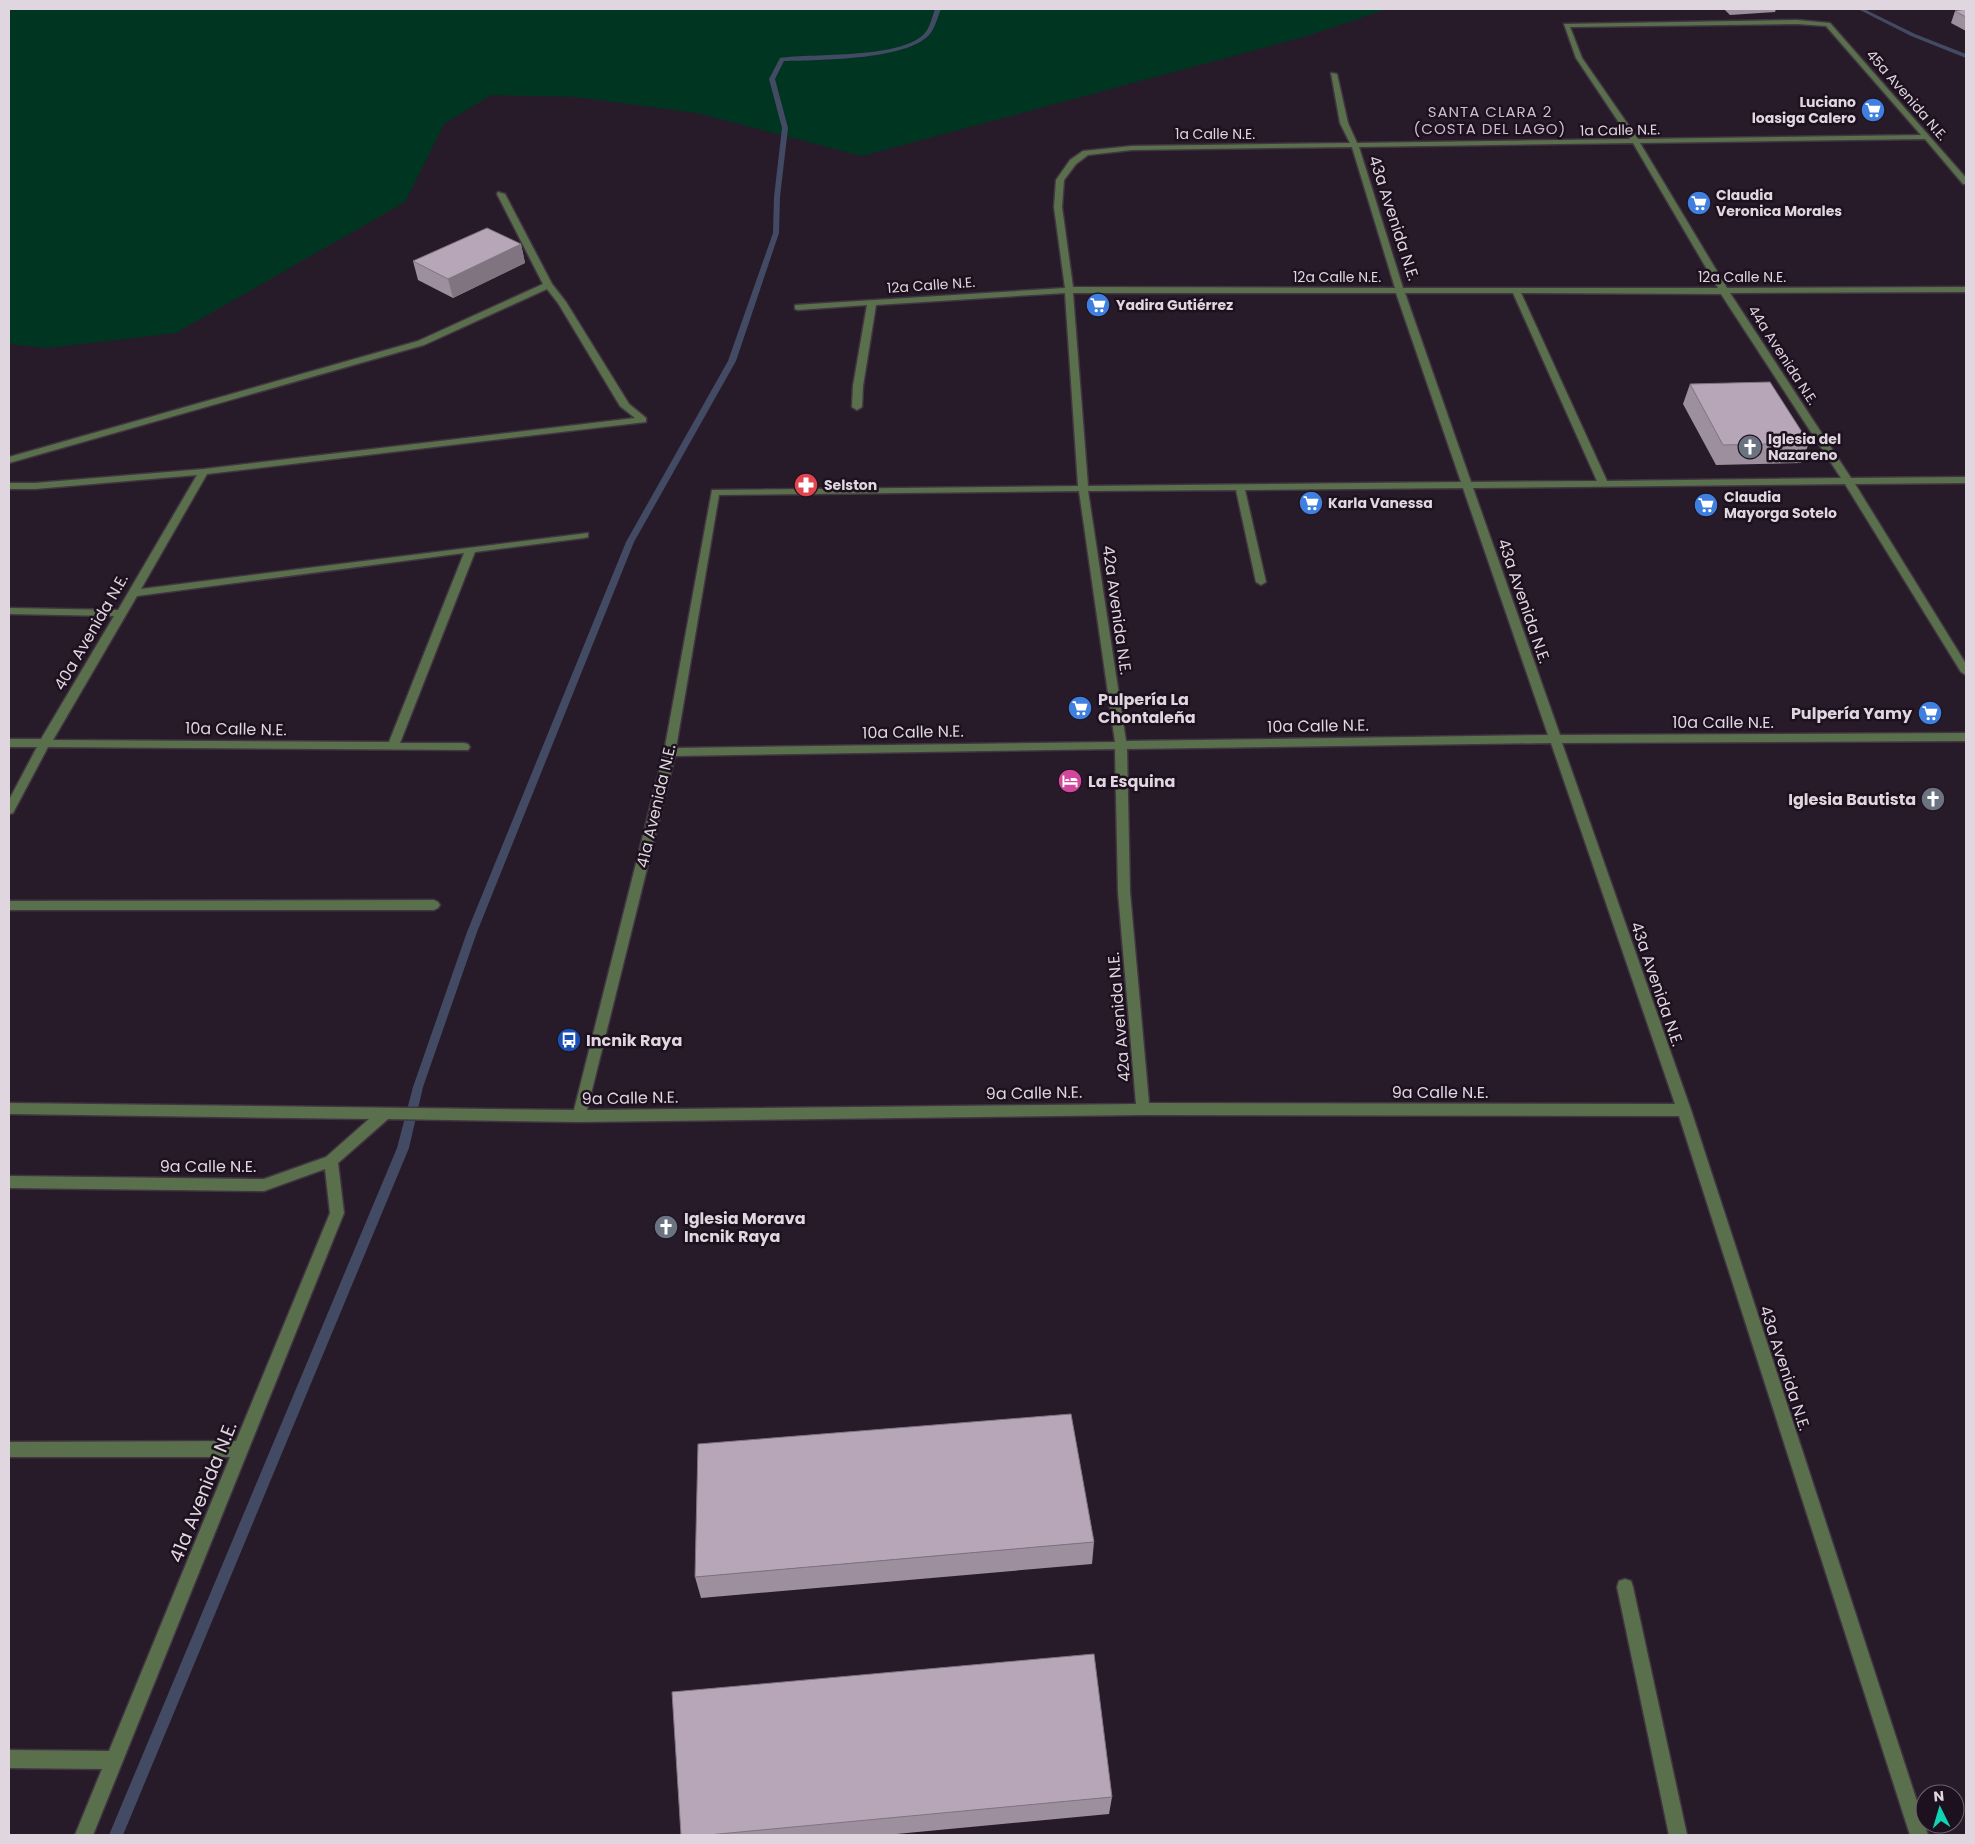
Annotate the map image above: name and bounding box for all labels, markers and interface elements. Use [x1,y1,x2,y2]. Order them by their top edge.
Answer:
street label: 45a Avenida N.E. [1862,45,1952,145]
place label: Luciano loasiga Calero [1752,92,1856,128]
supermarket icon: Luciano loasiga Calero [1860,97,1886,123]
district label: SANTA CLARA 2 (COSTA DEL LAGO) [1414,101,1566,139]
street label: 1a Calle N.E. [1580,119,1660,141]
street label: 1a Calle N.E. [1175,124,1255,144]
street label: 43a Avenida N.E. [1363,152,1425,284]
place label: Claudia Veronica Morales [1716,185,1842,221]
supermarket icon: Claudia Veronica Morales [1686,190,1712,216]
street label: 12a Calle N.E. [1293,267,1381,287]
street label: 12a Calle N.E. [1698,267,1786,287]
street label: 12a Calle N.E. [886,272,976,298]
supermarket icon: Yadira Gutiérrez [1085,292,1111,318]
place label: Yadira Gutiérrez [1116,295,1233,315]
street label: 44a Avenida N.E. [1743,301,1823,409]
place label: Iglesia del Nazareno [1768,429,1841,465]
church icon: Iglesia del Nazareno [1737,434,1763,460]
pharmacy icon: Selston [793,472,819,498]
place label: Selston [824,475,877,495]
place label: Claudia Mayorga Sotelo [1724,487,1837,523]
supermarket icon: Karla Vanessa [1298,490,1324,516]
supermarket icon: Claudia Mayorga Sotelo [1693,492,1719,518]
place label: Karla Vanessa [1328,493,1433,513]
street label: 43a Avenida N.E. [1492,536,1556,666]
street label: 42a Avenida N.E. [1097,544,1137,676]
street label: 40a Avenida N.E. [48,569,134,695]
place label: Pulpería La Chontaleña [1098,688,1196,729]
supermarket icon: Pulpería La Chontaleña [1067,695,1093,721]
supermarket icon: Pulpería Yamy [1917,700,1943,726]
place label: Pulpería Yamy [1791,702,1913,725]
street label: 10a Calle N.E. [1672,711,1774,734]
street label: 10a Calle N.E. [1267,714,1369,738]
street label: 10a Calle N.E. [185,717,287,741]
street label: 10a Calle N.E. [862,720,964,744]
street label: 41a Avenida N.E. [631,742,681,870]
hotel icon: La Esquina [1057,768,1083,794]
place label: La Esquina [1088,770,1176,793]
church icon: Iglesia Bautista [1920,786,1946,812]
place label: Iglesia Bautista [1788,788,1916,811]
street label: 43a Avenida N.E. [1625,919,1689,1049]
street label: 42a Avenida N.E. [1102,951,1136,1083]
bus stop icon: Incnik Raya [556,1027,582,1053]
place label: Incnik Raya [586,1029,682,1052]
street label: 9a Calle N.E. [986,1081,1082,1105]
street label: 9a Calle N.E. [1392,1081,1488,1104]
street label: 9a Calle N.E. [582,1086,678,1110]
street label: 9a Calle N.E. [160,1155,256,1178]
place label: Iglesia Morava Incnik Raya [684,1207,806,1248]
church icon: Iglesia Morava Incnik Raya [653,1214,679,1240]
street label: 43a Avenida N.E. [1754,1302,1816,1434]
street label: 41a Avenida N.E. [162,1417,244,1567]
north arrow [1915,1784,1965,1834]
text: N [1933,1786,1945,1806]

